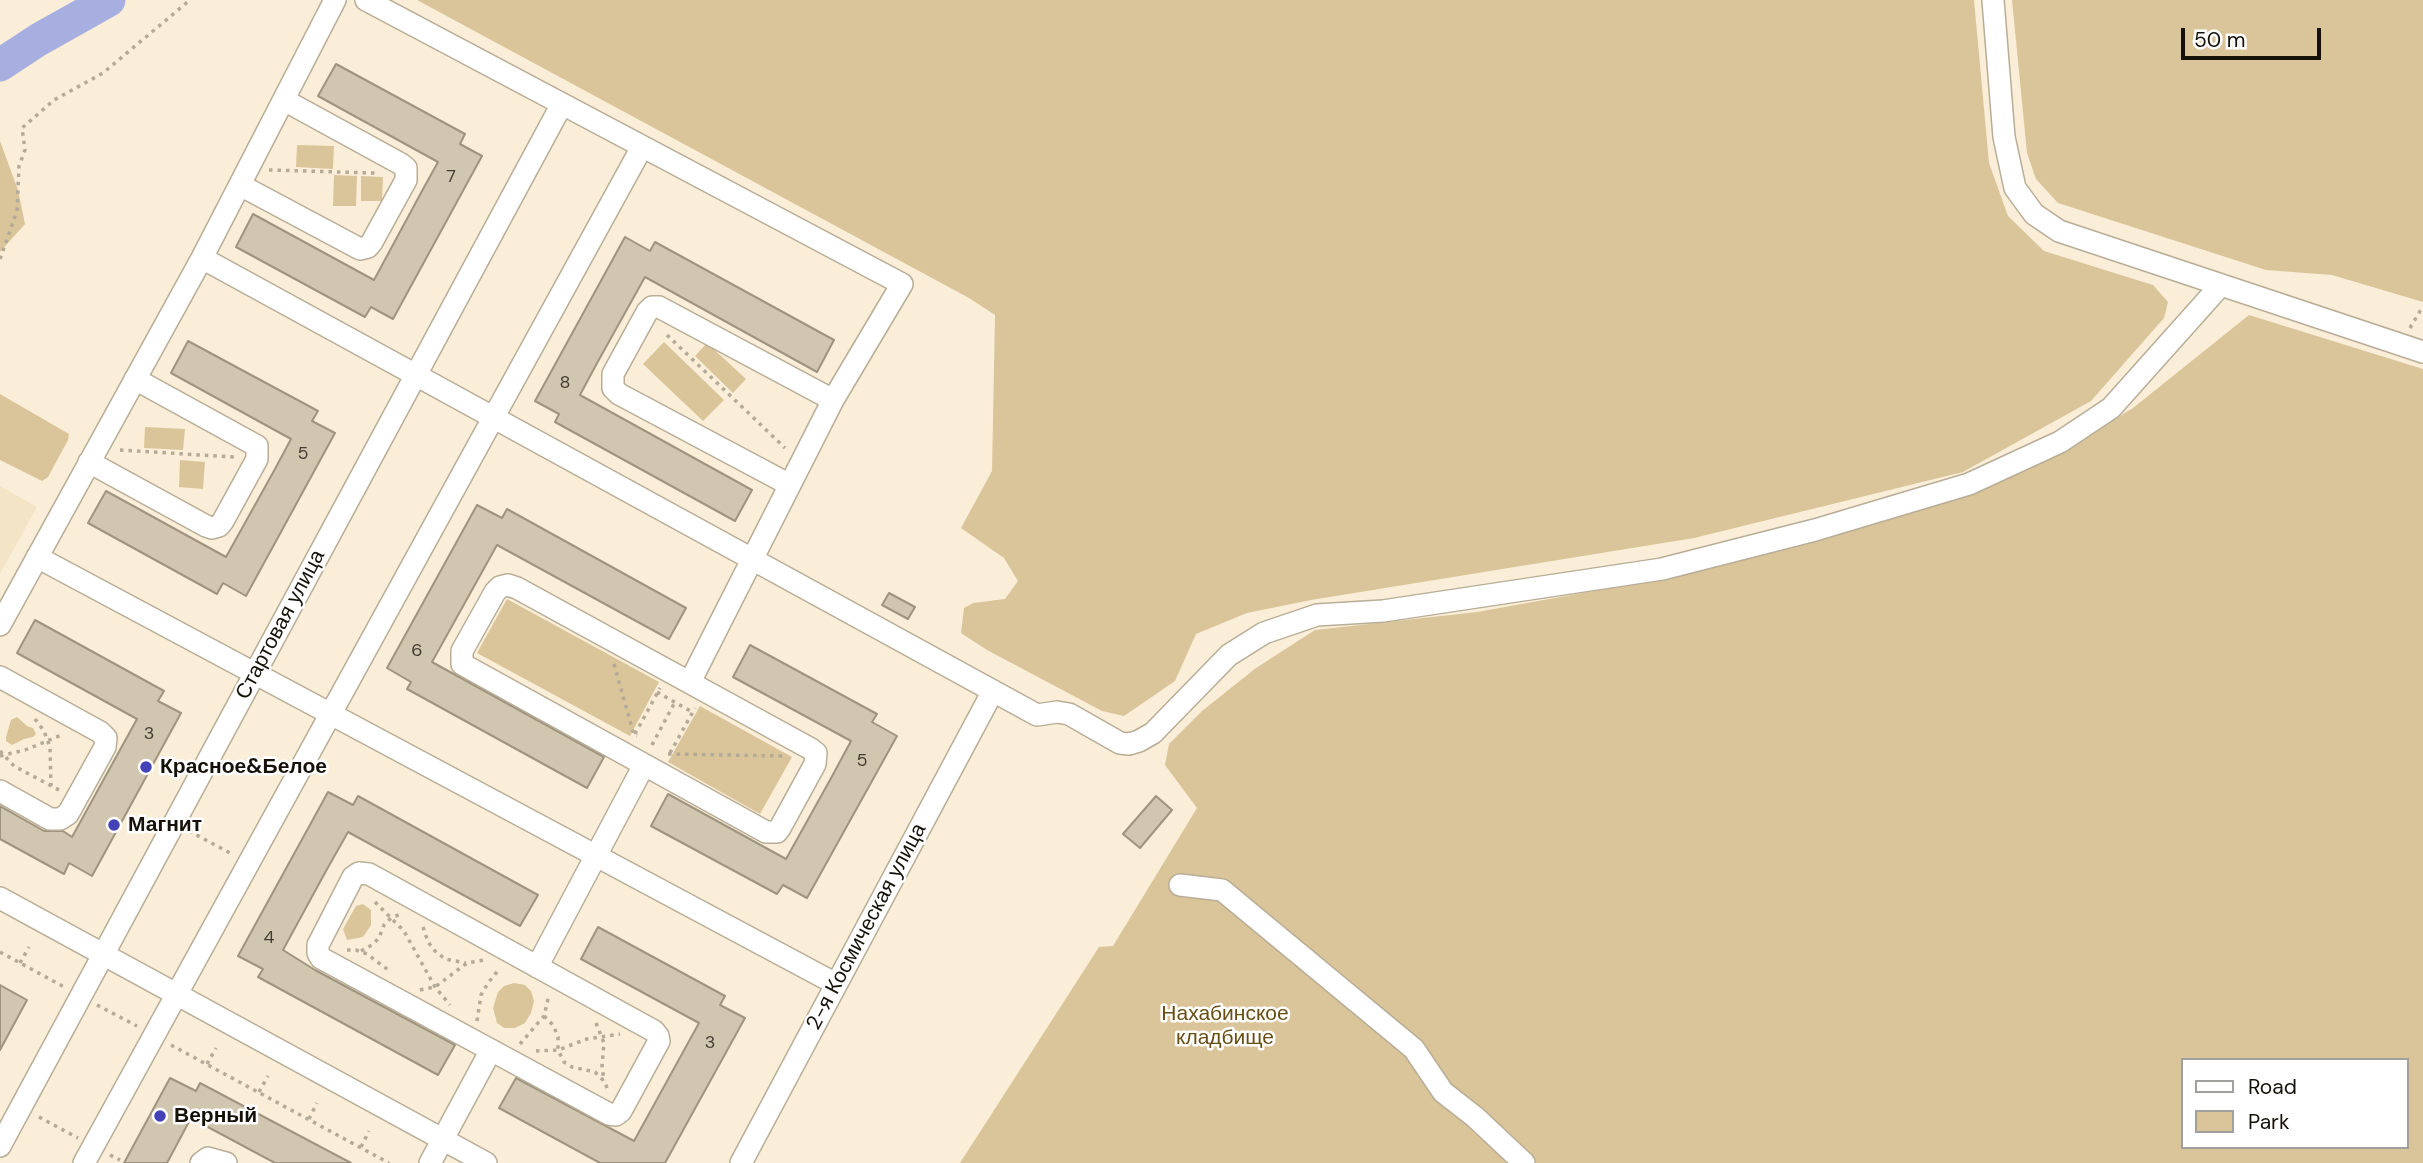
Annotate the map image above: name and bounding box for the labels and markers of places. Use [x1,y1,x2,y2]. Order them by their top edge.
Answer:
place label: Красное&Белое [160,754,327,780]
marker: Красное&Белое [138,759,154,775]
place label: Магнит [128,812,202,838]
marker: Магнит [106,817,122,833]
place label: Верный [174,1103,257,1129]
marker: Верный [152,1108,168,1124]

